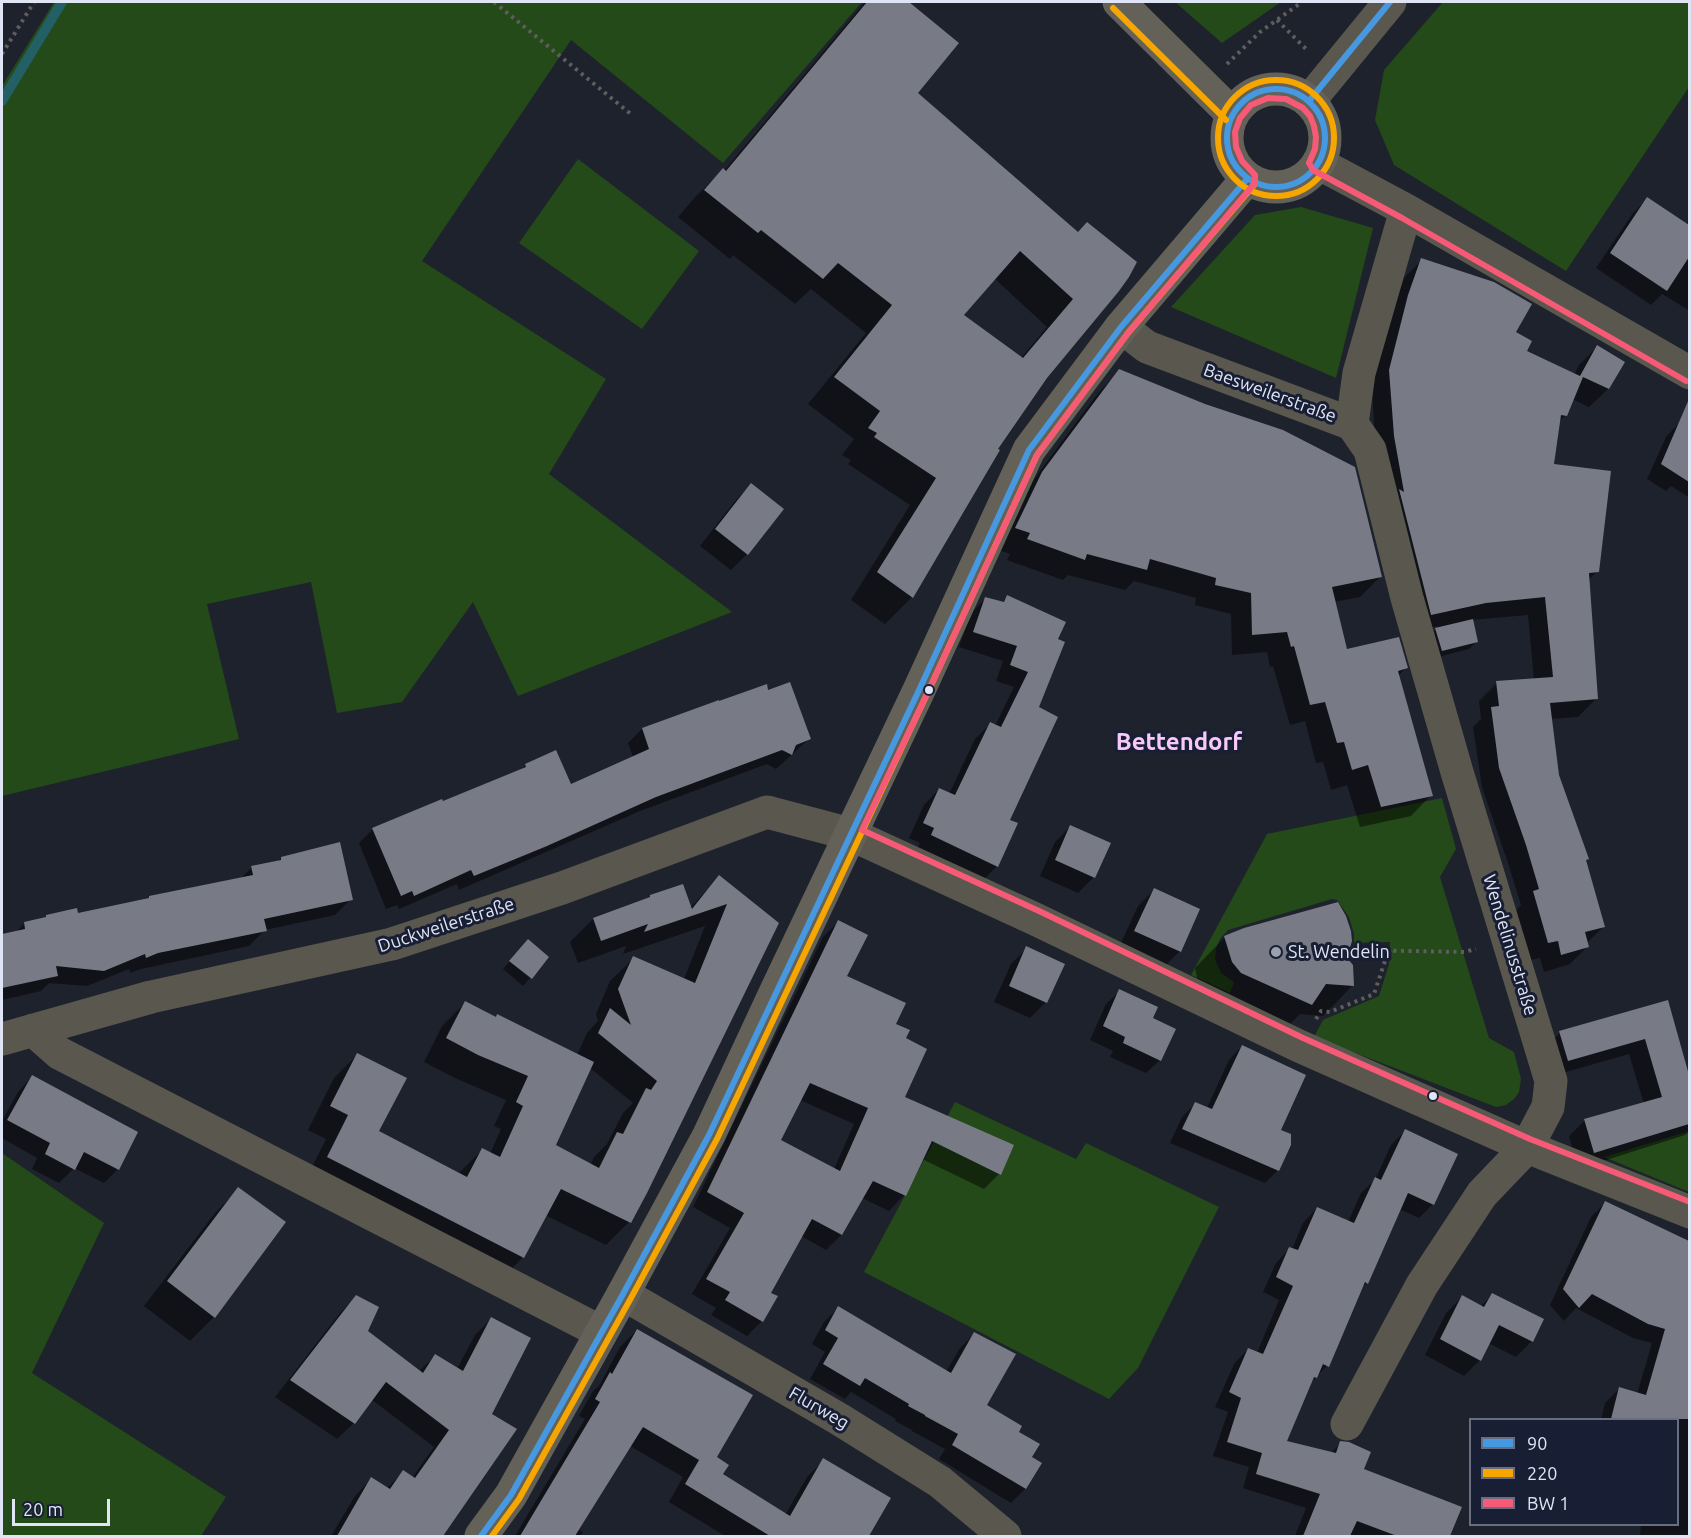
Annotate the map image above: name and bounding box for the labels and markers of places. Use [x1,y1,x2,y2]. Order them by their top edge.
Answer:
unlabelled marker [923,684,935,696]
place label: St. Wendelin [1288,941,1390,963]
marker: St. Wendelin [1269,945,1283,959]
unlabelled marker [1427,1090,1439,1102]

